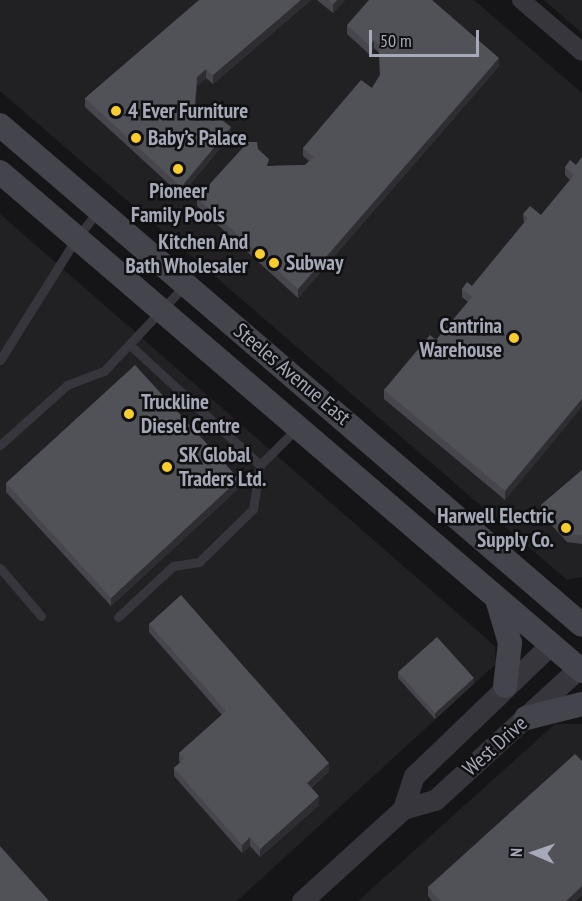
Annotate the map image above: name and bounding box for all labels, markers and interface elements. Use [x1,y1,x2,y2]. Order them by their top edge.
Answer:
scale bar [372,18,482,56]
text: 50 m [380,29,412,52]
place label: 4 Ever Furniture [128,98,248,124]
marker: 4 Ever Furniture [109,104,123,118]
place label: Baby’s Palace [148,125,247,151]
marker: Baby’s Palace [129,131,143,145]
marker: Pioneer Family Pools [171,162,185,176]
place label: Pioneer Family Pools [131,178,225,228]
place label: Kitchen And Bath Wholesaler [125,229,248,279]
marker: Kitchen And Bath Wholesaler [253,247,267,261]
place label: Subway [286,250,343,276]
marker: Subway [267,256,281,270]
place label: Cantrina Warehouse [420,313,502,363]
street label: Steeles Avenue East [228,318,356,430]
marker: Cantrina Warehouse [507,331,521,345]
place label: Truckline Diesel Centre [141,389,240,439]
marker: Truckline Diesel Centre [122,407,136,421]
place label: SK Global Traders Ltd. [179,442,266,492]
marker: SK Global Traders Ltd. [160,460,174,474]
place label: Harwell Electric Supply Co. [437,503,554,553]
marker: Harwell Electric Supply Co. [559,521,573,535]
street label: West Drive [458,711,532,781]
north arrow [504,823,564,883]
text: N [506,848,526,857]

